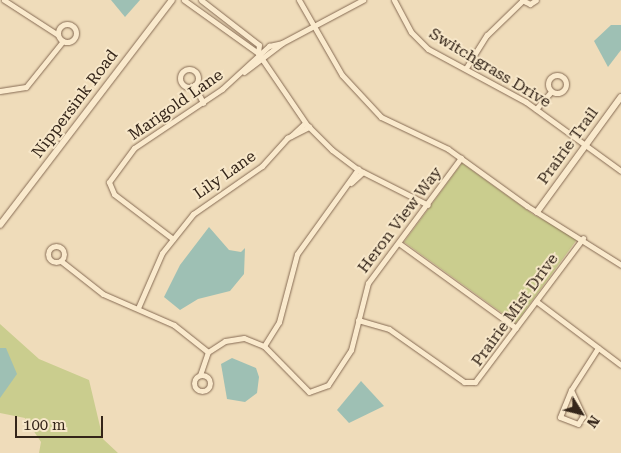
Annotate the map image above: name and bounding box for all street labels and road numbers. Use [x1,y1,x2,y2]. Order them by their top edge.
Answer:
street label: Switchgrass Drive [426,24,554,112]
street label: Nippersink Road [28,46,122,162]
street label: Marigold Lane [125,65,227,145]
street label: Prairie Trail [534,104,602,188]
street label: Lily Lane [190,147,260,203]
street label: Heron View Way [354,163,446,277]
street label: Prairie Mist Drive [468,250,562,370]

